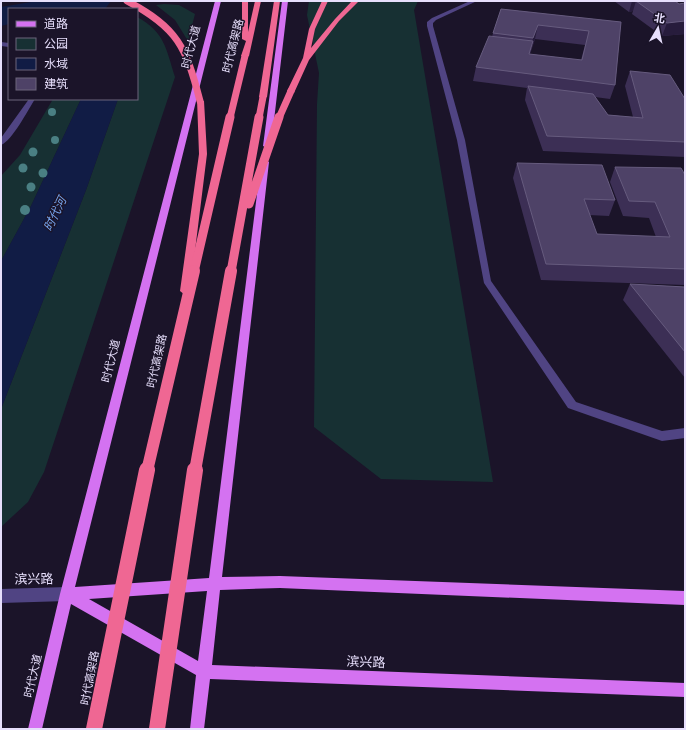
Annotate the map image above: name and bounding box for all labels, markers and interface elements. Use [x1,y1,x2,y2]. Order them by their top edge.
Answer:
legend [8,8,138,100]
north arrow [638,8,678,48]
text: 北 [653,11,666,26]
text: 道路 [44,17,68,31]
street label: 时代高架路 [220,18,246,74]
street label: 时代大道 [179,24,203,70]
text: 公园 [44,37,68,51]
text: 水域 [44,57,68,71]
text: 建筑 [44,77,68,91]
water label: 时代河 [41,193,70,233]
street label: 时代高架路 [144,333,170,389]
street label: 时代大道 [99,338,123,384]
street label: 滨兴路 [14,571,54,587]
street label: 时代高架路 [78,650,102,706]
street label: 时代大道 [22,653,44,699]
street label: 滨兴路 [346,654,386,670]

